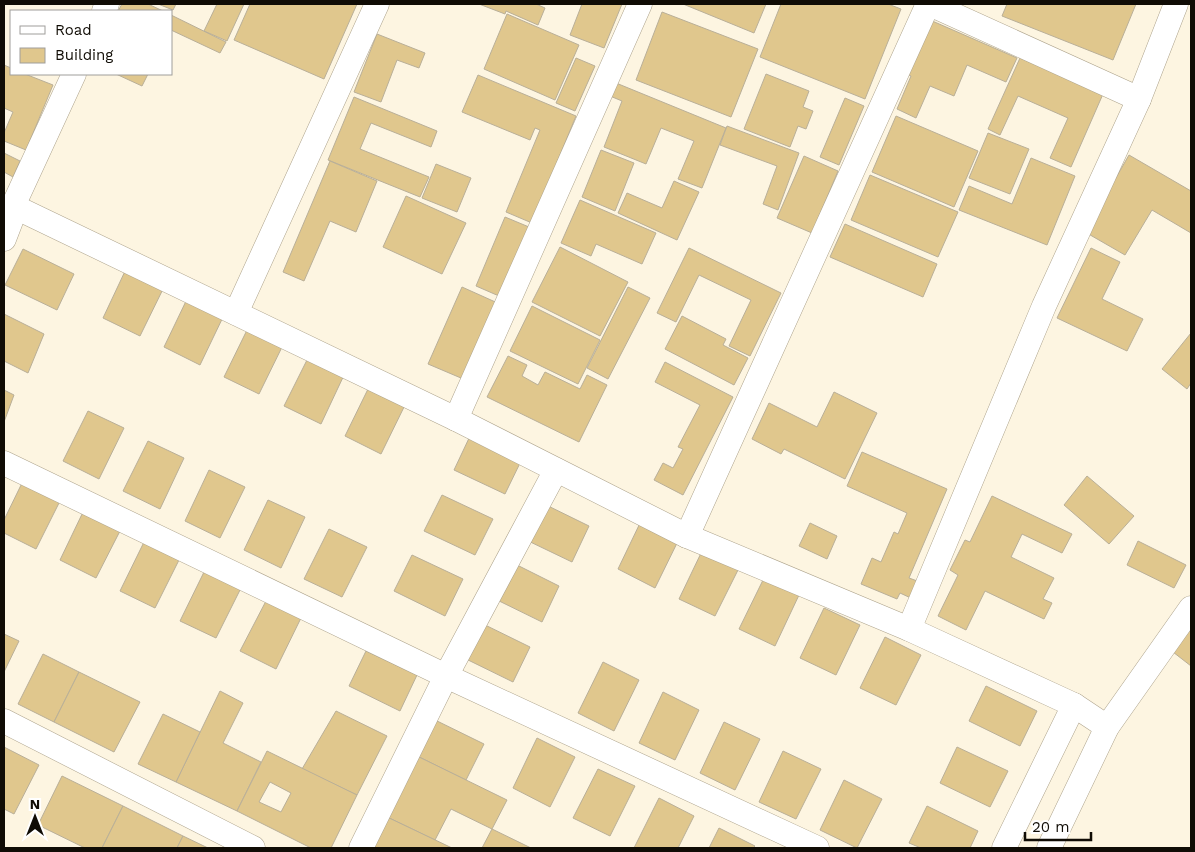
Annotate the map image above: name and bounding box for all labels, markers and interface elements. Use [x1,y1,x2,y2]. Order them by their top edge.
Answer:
legend [10,10,172,75]
text: Road [55,21,92,39]
text: Building [55,46,113,64]
north arrow [10,792,60,842]
text: N [30,796,40,812]
scale bar [1025,810,1091,842]
text: 20 m [1032,818,1070,836]

